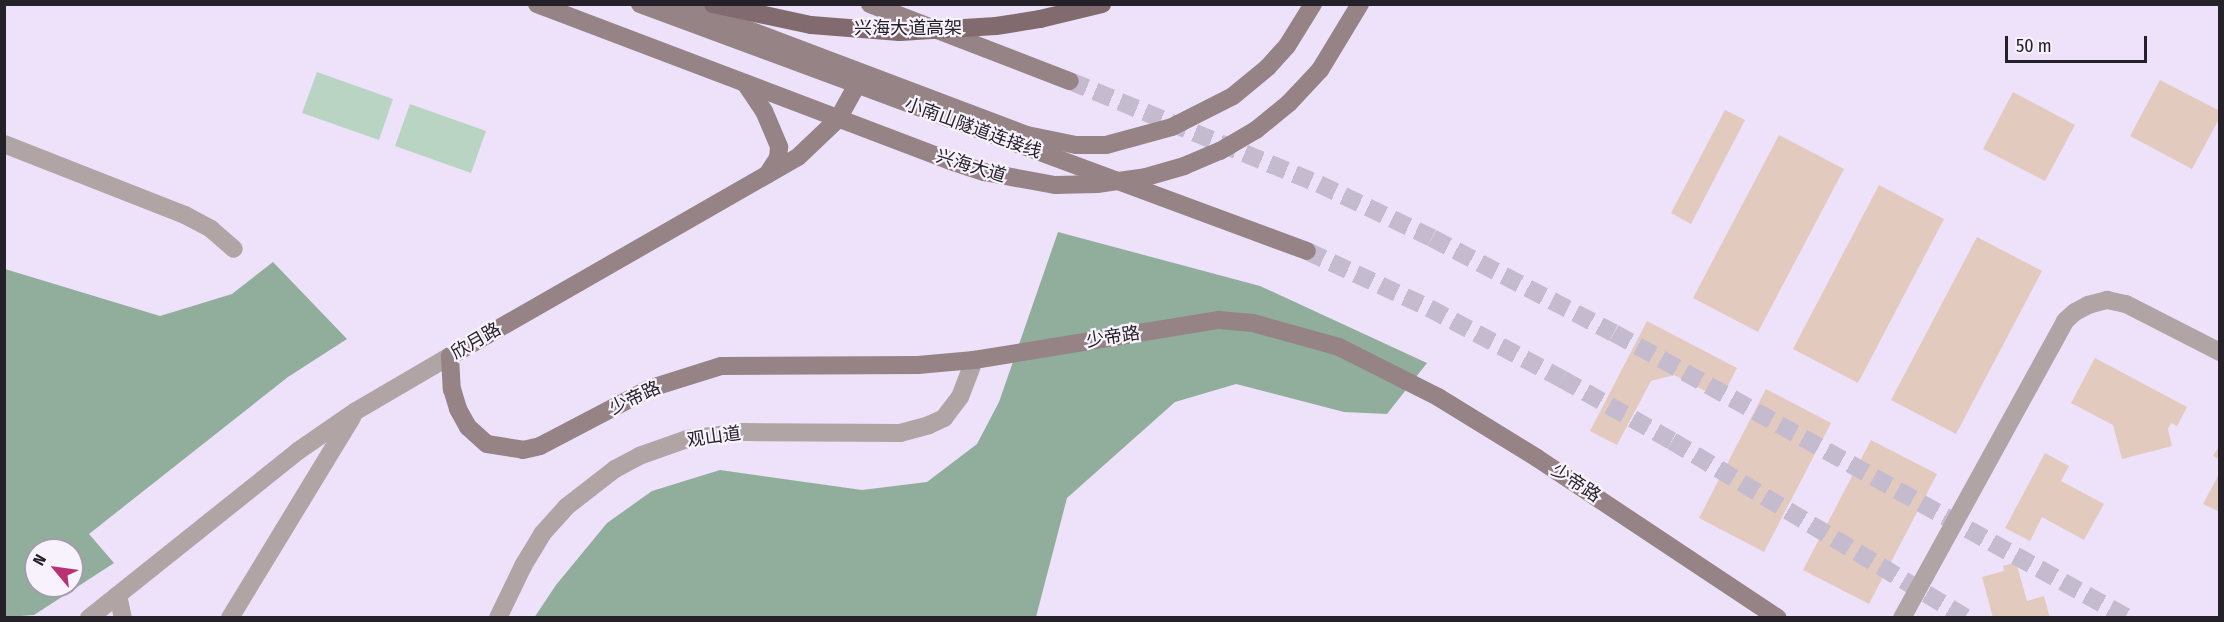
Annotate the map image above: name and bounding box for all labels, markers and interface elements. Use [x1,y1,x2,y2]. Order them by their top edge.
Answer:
street label: 兴海大道高架 [854,17,962,39]
scale bar [2008,24,2150,62]
text: 50 m [2016,35,2052,57]
street label: 小南山隧道连接线 [902,93,1044,163]
street label: 兴海大道 [933,145,1009,187]
street label: 欣月路 [447,318,505,364]
street label: 少帝路 [1085,322,1141,352]
street label: 少帝路 [606,377,664,419]
street label: 观山道 [686,423,742,451]
street label: 少帝路 [1547,459,1605,507]
north arrow [24,538,84,598]
text: N [29,551,50,569]

